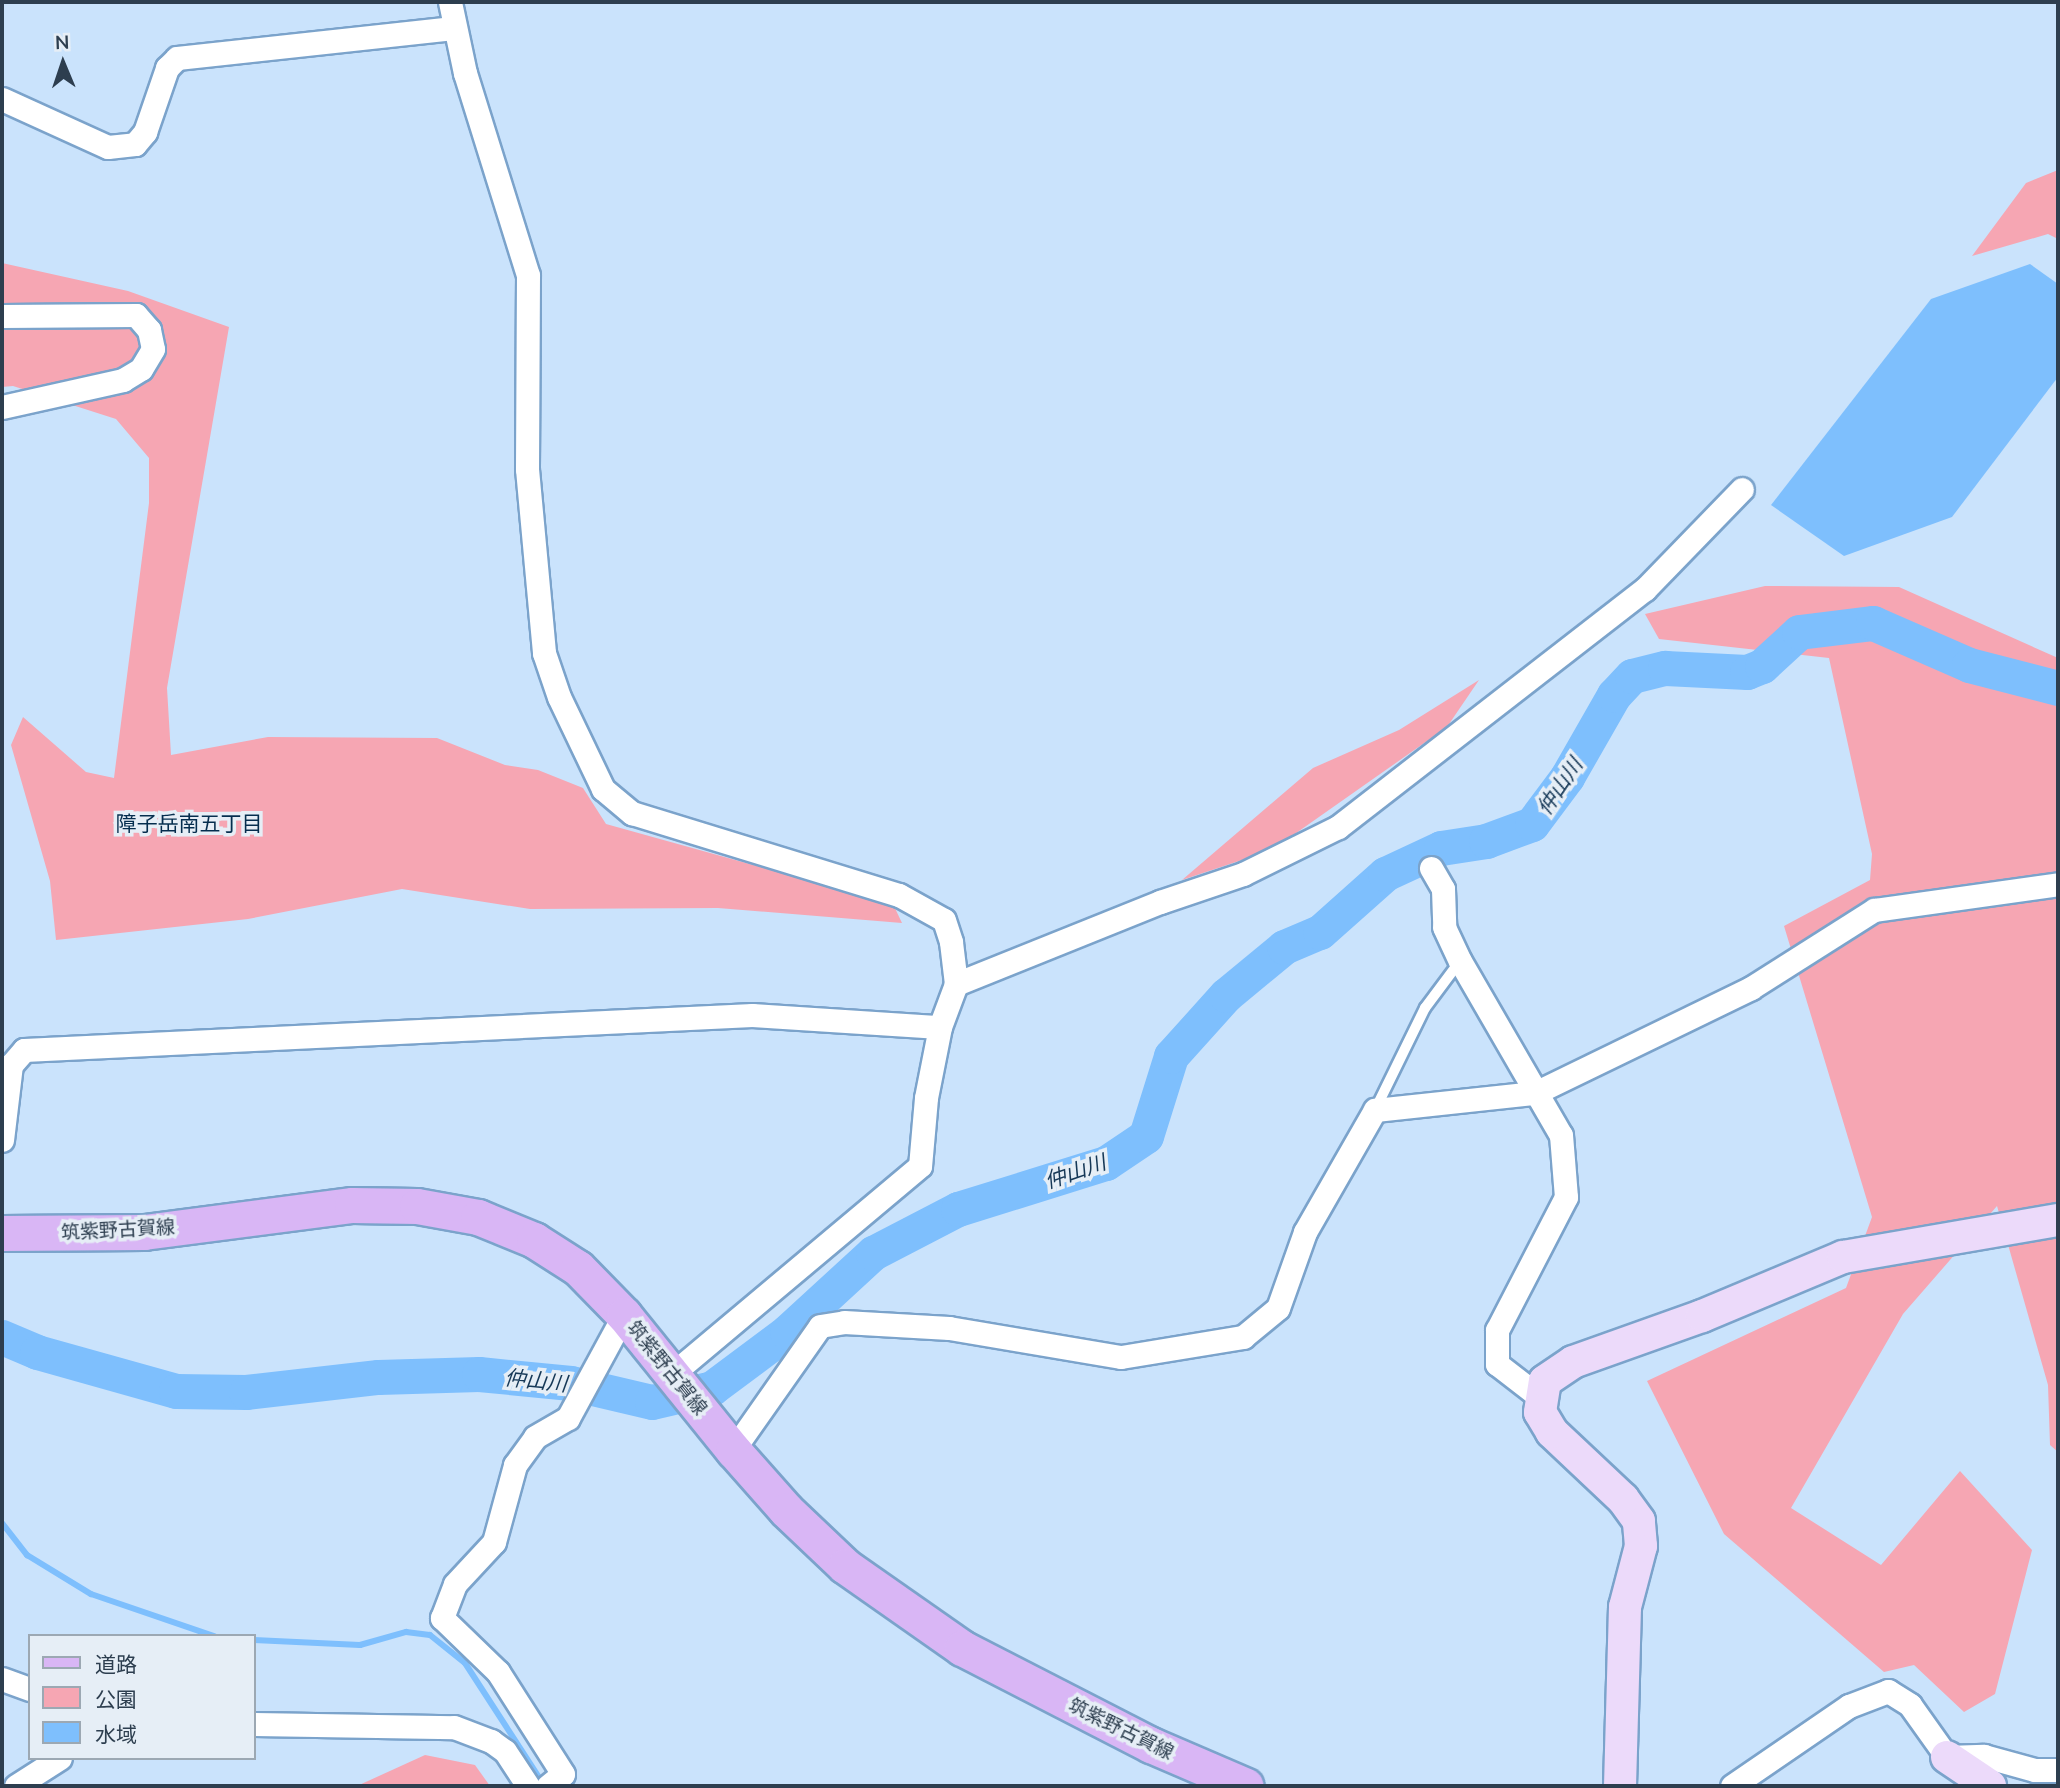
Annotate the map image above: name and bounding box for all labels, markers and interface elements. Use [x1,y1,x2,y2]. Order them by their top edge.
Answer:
north arrow [28,28,98,98]
text: N [55,30,70,54]
water label: 仲山川 [1531,753,1587,819]
district label: 障子岳南五丁目 [116,810,262,836]
water label: 仲山川 [1041,1149,1109,1193]
street label: 筑紫野古賀線 [60,1216,176,1244]
street label: 筑紫野古賀線 [622,1317,712,1419]
water label: 仲山川 [503,1364,569,1396]
legend [28,1634,256,1760]
text: 道路 [95,1651,137,1677]
text: 公園 [95,1686,137,1712]
street label: 筑紫野古賀線 [1065,1694,1177,1764]
text: 水域 [95,1721,137,1747]

